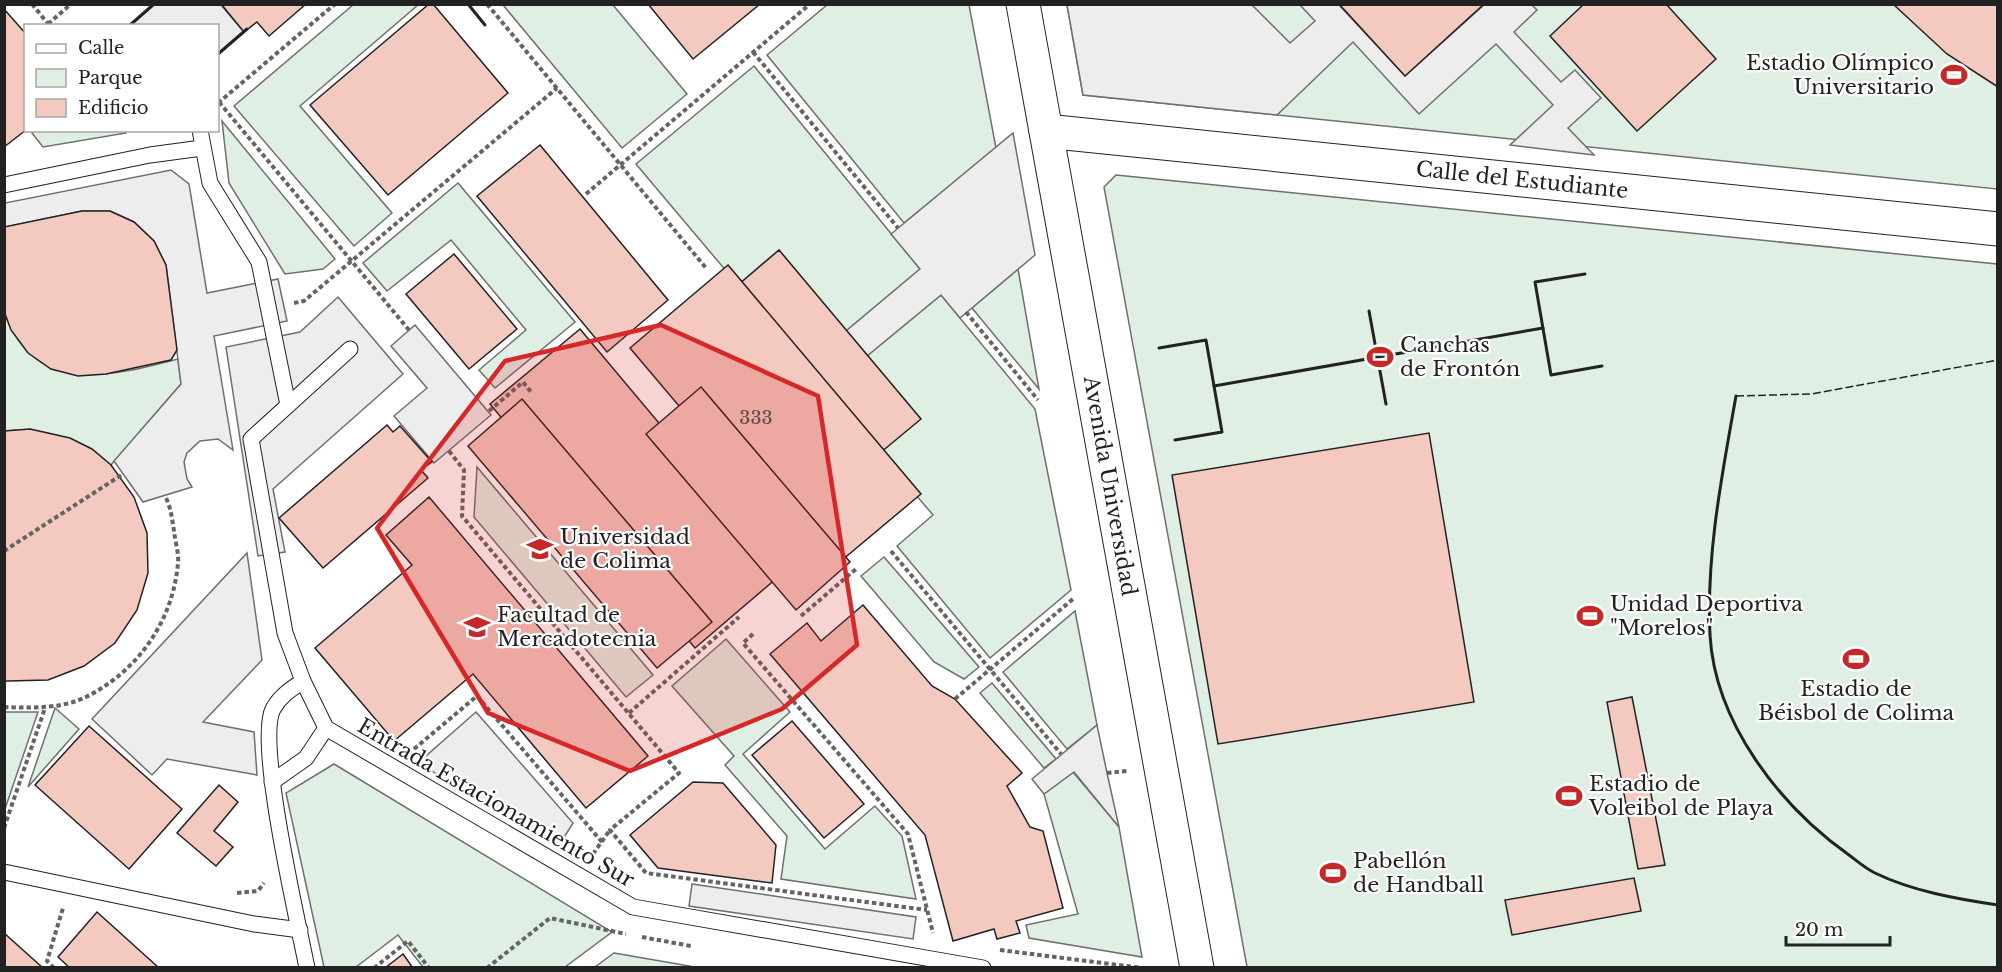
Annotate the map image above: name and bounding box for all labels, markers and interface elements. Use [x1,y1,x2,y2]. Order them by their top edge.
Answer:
legend [24,24,219,132]
text: Calle [78,37,124,59]
place label: Estadio Olímpico Universitario [1746,50,1934,100]
sports icon: Estadio Olímpico Universitario [1939,60,1969,90]
text: Parque [78,67,143,89]
text: Edificio [78,97,149,119]
street label: Calle del Estudiante [1414,156,1630,204]
place label: Canchas de Frontón [1400,332,1520,382]
sports icon: Canchas de Frontón [1365,342,1395,372]
street label: Avenida Universidad [1078,373,1142,598]
house number: 333 [739,407,773,429]
place label: Universidad de Colima [560,524,690,574]
school or university icon: Universidad de Colima [525,534,555,564]
place label: Unidad Deportiva "Morelos" [1610,591,1803,641]
sports icon: Unidad Deportiva "Morelos" [1575,601,1605,631]
place label: Facultad de Mercadotecnia [497,602,657,652]
school or university icon: Facultad de Mercadotecnia [462,612,492,642]
sports icon: Estadio de Béisbol de Colima [1841,644,1871,674]
place label: Estadio de Béisbol de Colima [1758,676,1954,726]
street label: Entrada Estacionamiento Sur [353,713,639,893]
place label: Estadio de Voleibol de Playa [1588,771,1774,821]
sports icon: Estadio de Voleibol de Playa [1554,781,1584,811]
place label: Pabellón de Handball [1353,848,1484,898]
sports icon: Pabellón de Handball [1318,858,1348,888]
scale bar [1786,909,1890,947]
text: 20 m [1795,919,1843,941]

